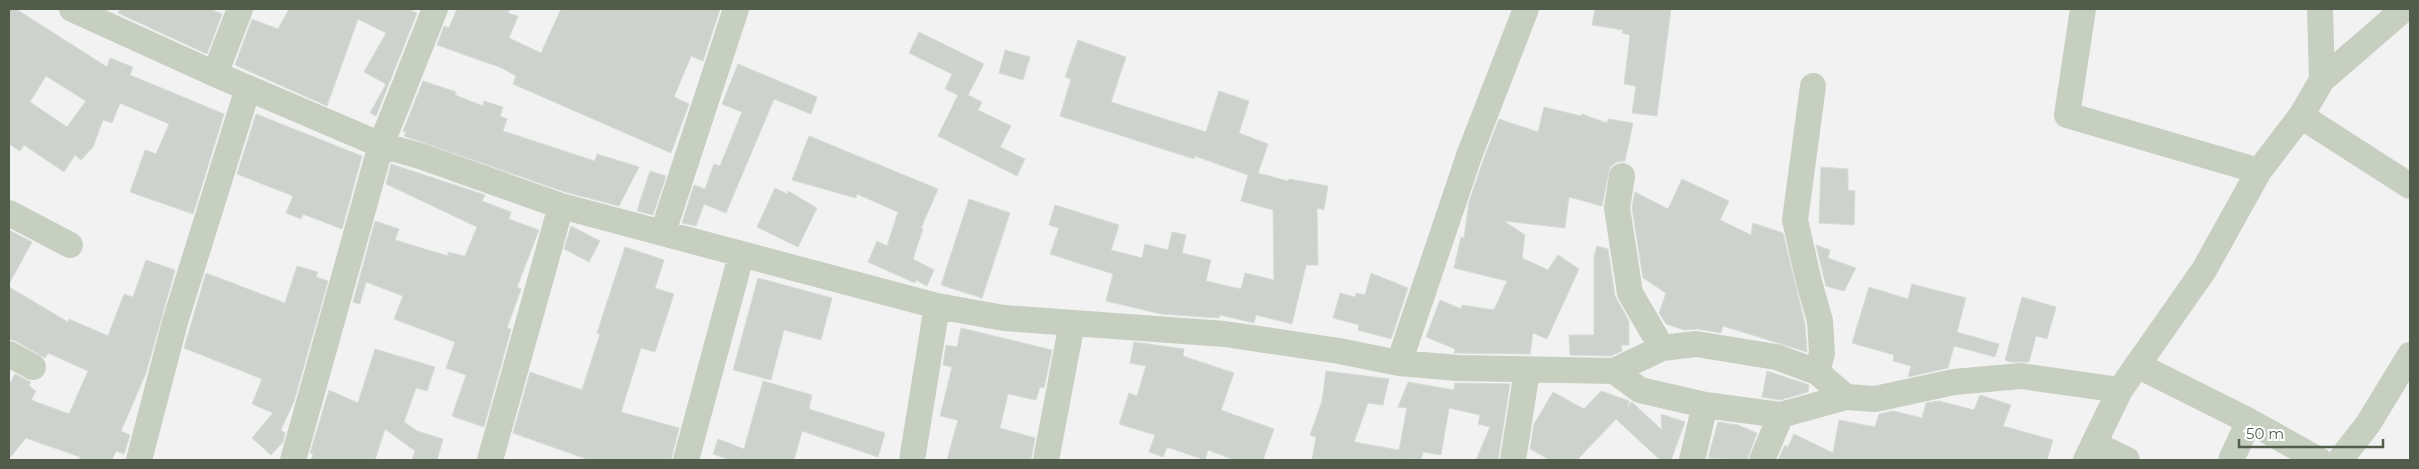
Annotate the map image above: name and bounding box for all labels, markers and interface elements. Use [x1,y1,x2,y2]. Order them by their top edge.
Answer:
scale bar [2239,416,2383,448]
text: 50 m [2246,424,2284,443]

